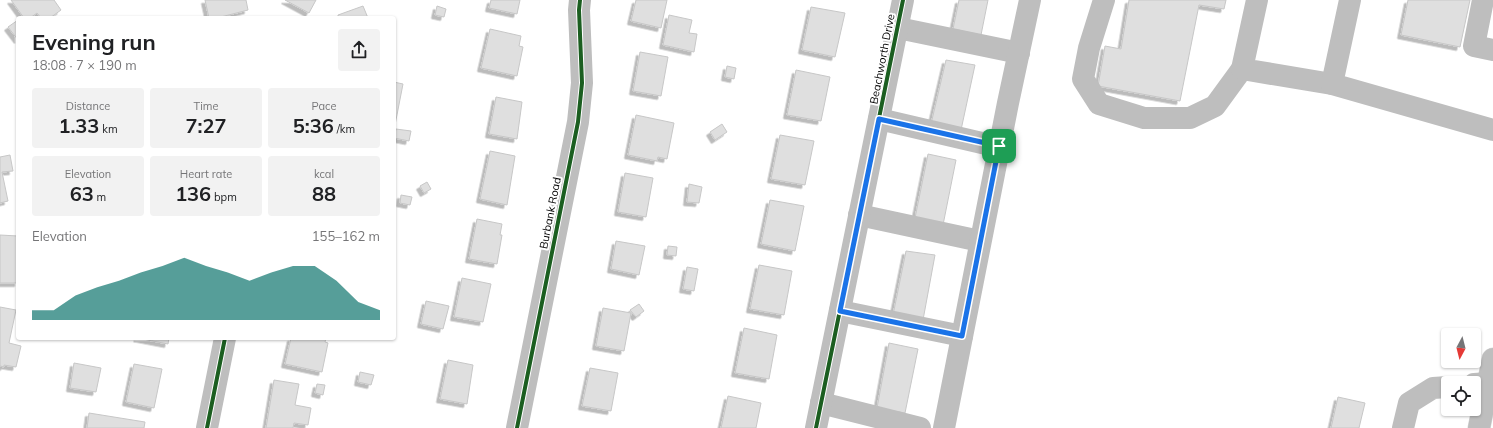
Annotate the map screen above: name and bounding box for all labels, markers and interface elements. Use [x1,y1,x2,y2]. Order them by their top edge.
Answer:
street label: Beachworth Drive [866,13,898,105]
text: Evening run [32,28,156,56]
button: share [338,29,380,71]
text: 18:08 · 7 × 190 m [32,57,137,73]
text: Distance [66,99,110,113]
text: Time [194,99,218,113]
text: Pace [312,99,336,113]
text: 1.33 [58,113,99,138]
text: 7:27 [186,113,226,138]
text: 5:36 [293,113,334,138]
text: km [99,122,118,136]
text: /km [334,122,355,136]
pin [982,129,1016,163]
icon: arrive [988,135,1010,157]
text: Elevation [65,167,111,181]
text: Heart rate [180,167,232,181]
text: kcal [314,167,334,181]
street label: Burbank Road [536,176,564,250]
text: 63 [70,181,94,206]
text: 136 [175,181,211,206]
text: 88 [312,181,336,206]
text: m [94,190,106,204]
text: bpm [211,190,237,204]
text: Elevation [32,228,87,244]
text: 155–162 m [312,228,380,244]
north arrow [1441,328,1481,368]
map controls [1441,328,1481,416]
button: locate [1441,376,1481,416]

